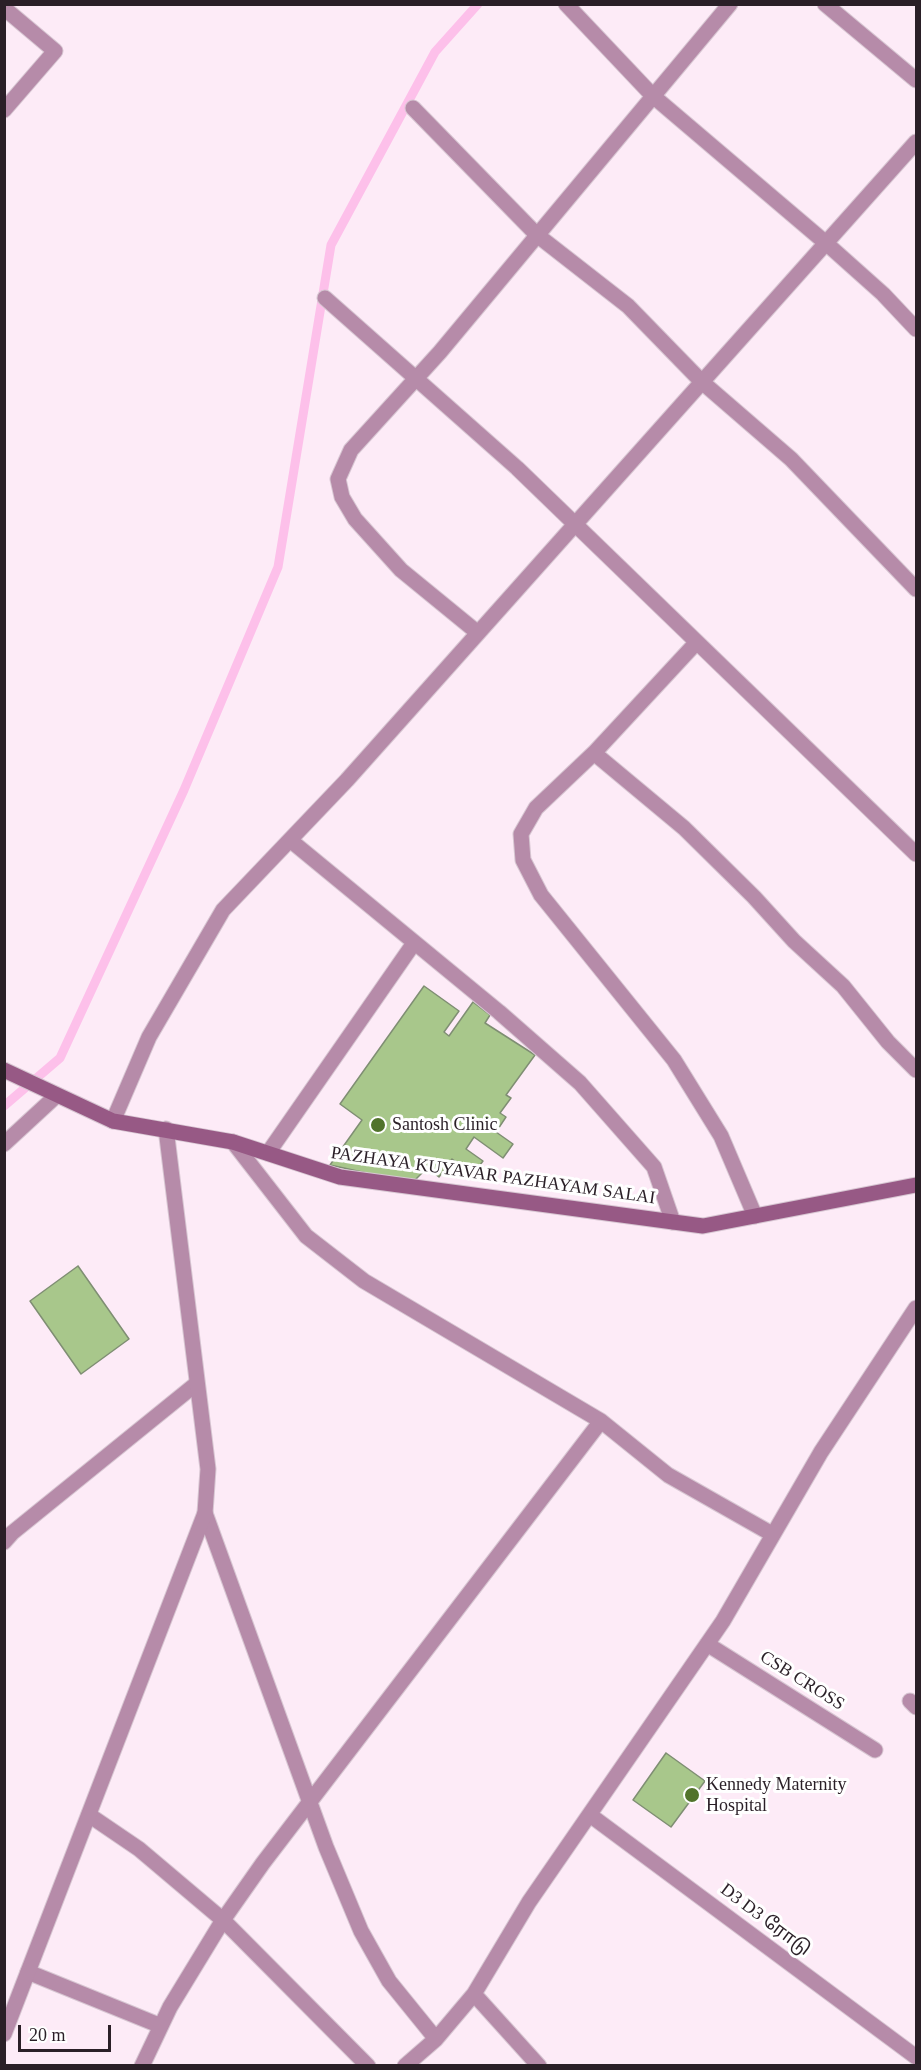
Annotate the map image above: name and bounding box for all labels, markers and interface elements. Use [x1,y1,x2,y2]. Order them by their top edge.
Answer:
place label: Santosh Clinic [392,1114,498,1136]
marker: Santosh Clinic [369,1116,387,1134]
street label: PAZHAYA KUYAVAR PAZHAYAM SALAI [329,1143,657,1209]
street label: CSB CROSS [756,1647,848,1715]
place label: Kennedy Maternity Hospital [706,1774,846,1816]
marker: Kennedy Maternity Hospital [683,1786,701,1804]
street label: D3 D3 ரோடு [716,1879,814,1961]
scale bar [21,2013,114,2051]
text: 20 m [29,2025,66,2045]

